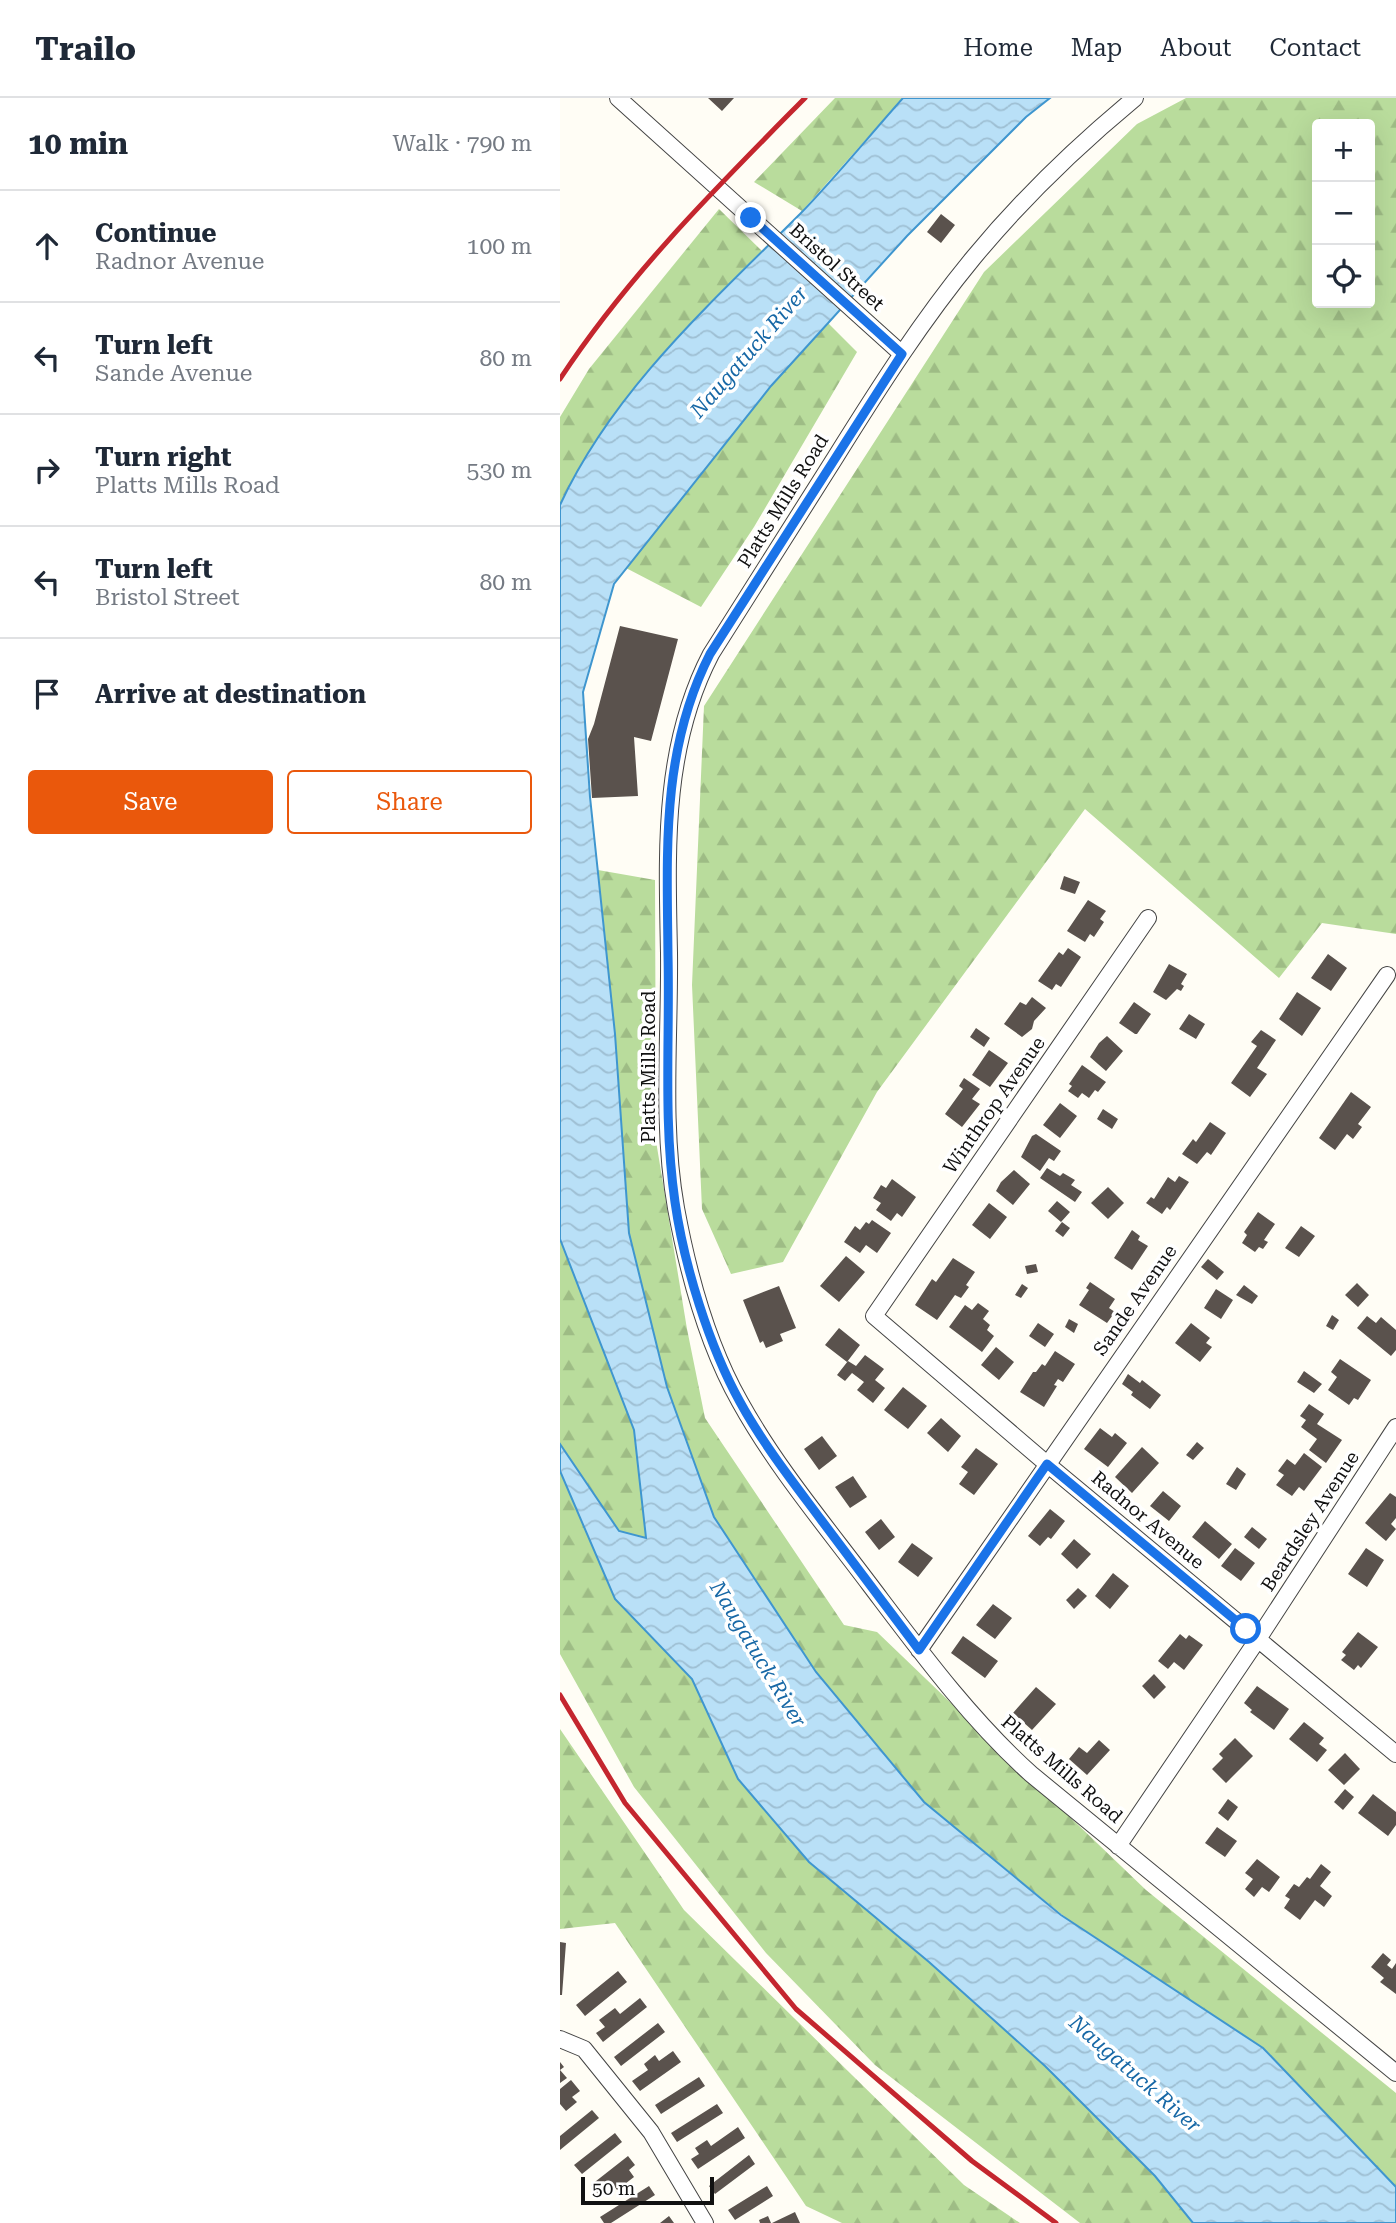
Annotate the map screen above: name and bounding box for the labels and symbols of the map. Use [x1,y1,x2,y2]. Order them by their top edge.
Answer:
route end [735,202,766,233]
street label: Bristol Street [785,218,889,316]
water label: Naugatuck River [685,281,813,423]
street label: Platts Mills Road [733,430,833,572]
street label: Platts Mills Road [637,991,660,1143]
street label: Winthrop Avenue [938,1032,1050,1178]
street label: Sande Avenue [1088,1240,1182,1360]
street label: Beardsley Avenue [1256,1447,1364,1595]
street label: Radnor Avenue [1087,1466,1209,1574]
water label: Naugatuck River [704,1576,811,1732]
route start [1230,1613,1261,1644]
street label: Platts Mills Road [997,1710,1127,1828]
water label: Naugatuck River [1064,2010,1206,2138]
scale bar [581,2174,714,2206]

